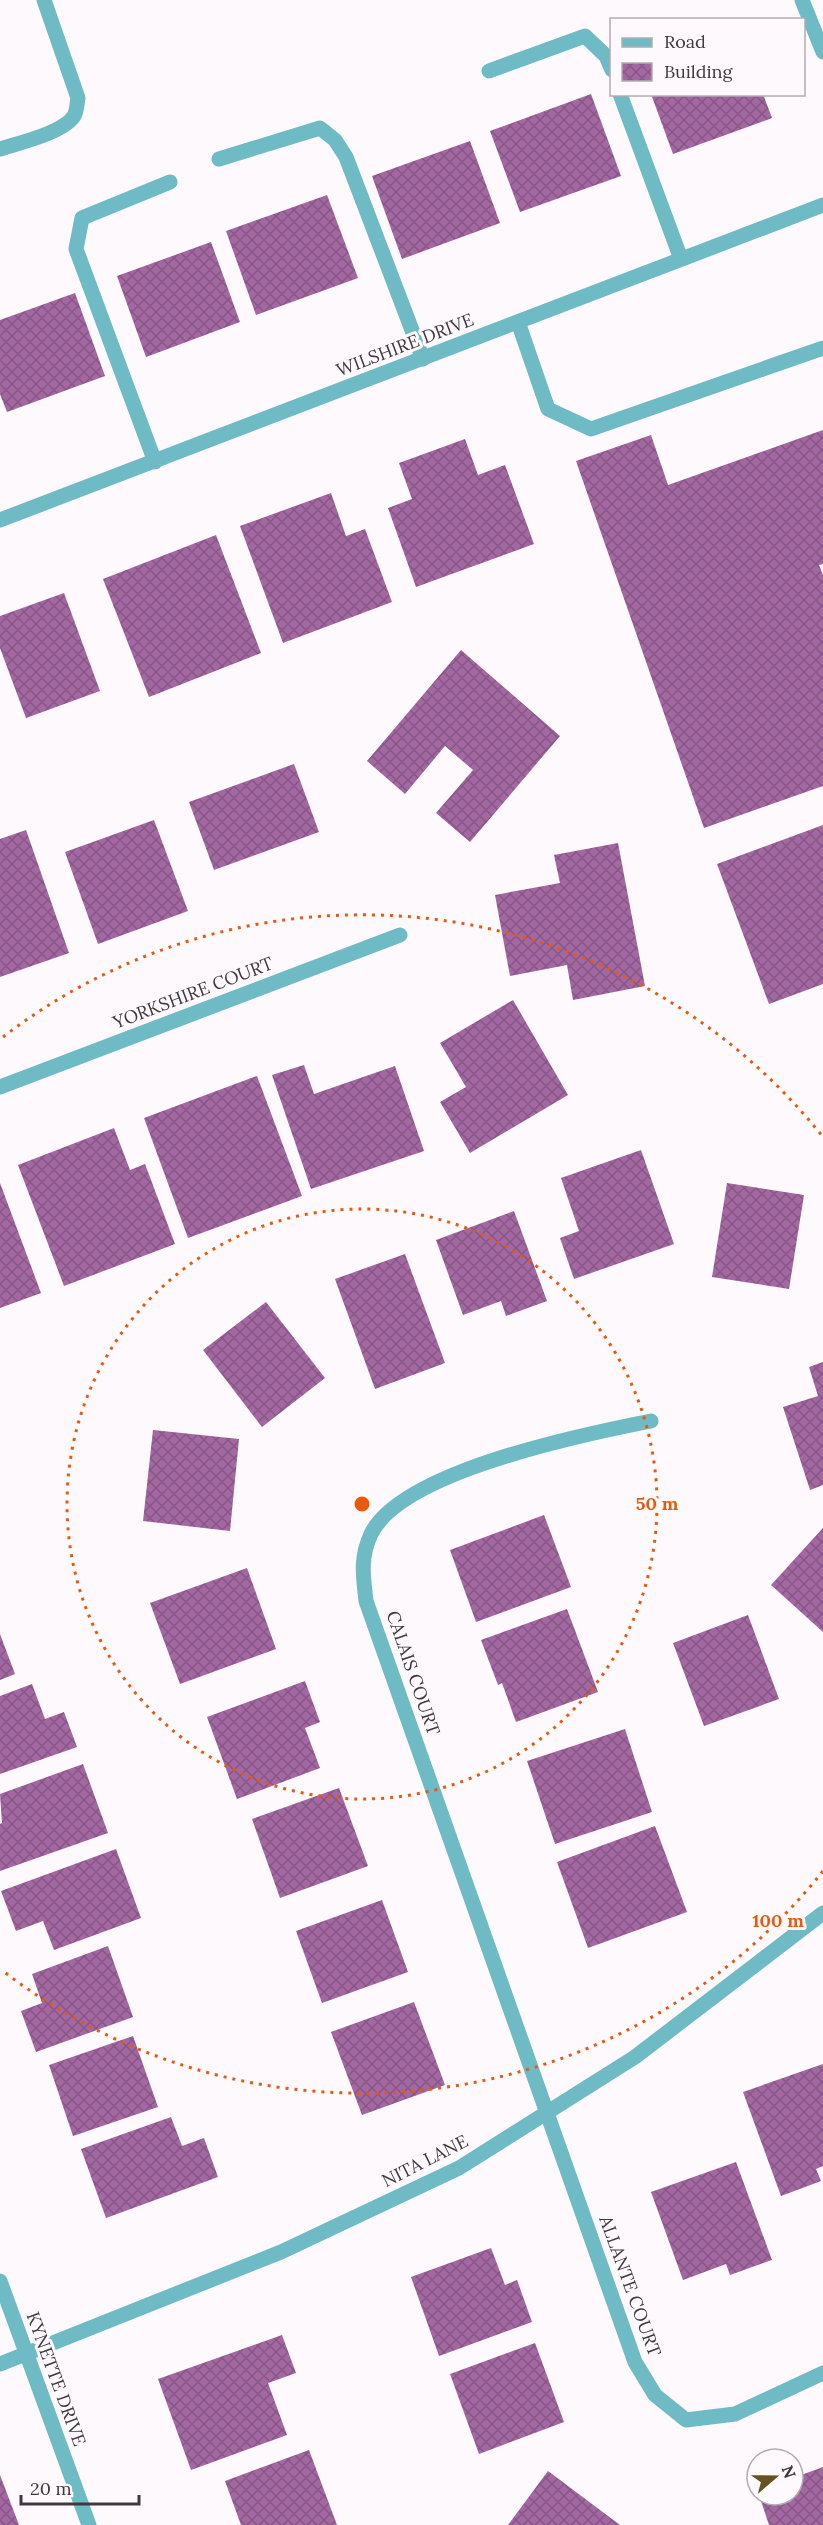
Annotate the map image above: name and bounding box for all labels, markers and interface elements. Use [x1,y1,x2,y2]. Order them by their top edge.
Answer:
legend [610,18,805,96]
text: Road [664,30,706,53]
text: Building [664,60,734,83]
street label: WILSHIRE DRIVE [333,308,477,381]
street label: YORKSHIRE COURT [109,951,276,1034]
text: 50 m [636,1492,679,1515]
centre of rings [352,1494,372,1514]
street label: CALAIS COURT [381,1608,446,1738]
text: 100 m [752,1909,804,1932]
street label: NITA LANE [378,2129,472,2192]
street label: ALLANTE COURT [594,2211,667,2360]
street label: KYNETTE DRIVE [22,2309,91,2449]
north arrow [745,2447,805,2507]
text: N [778,2463,801,2481]
scale bar [21,2468,140,2506]
text: 20 m [30,2477,72,2500]

